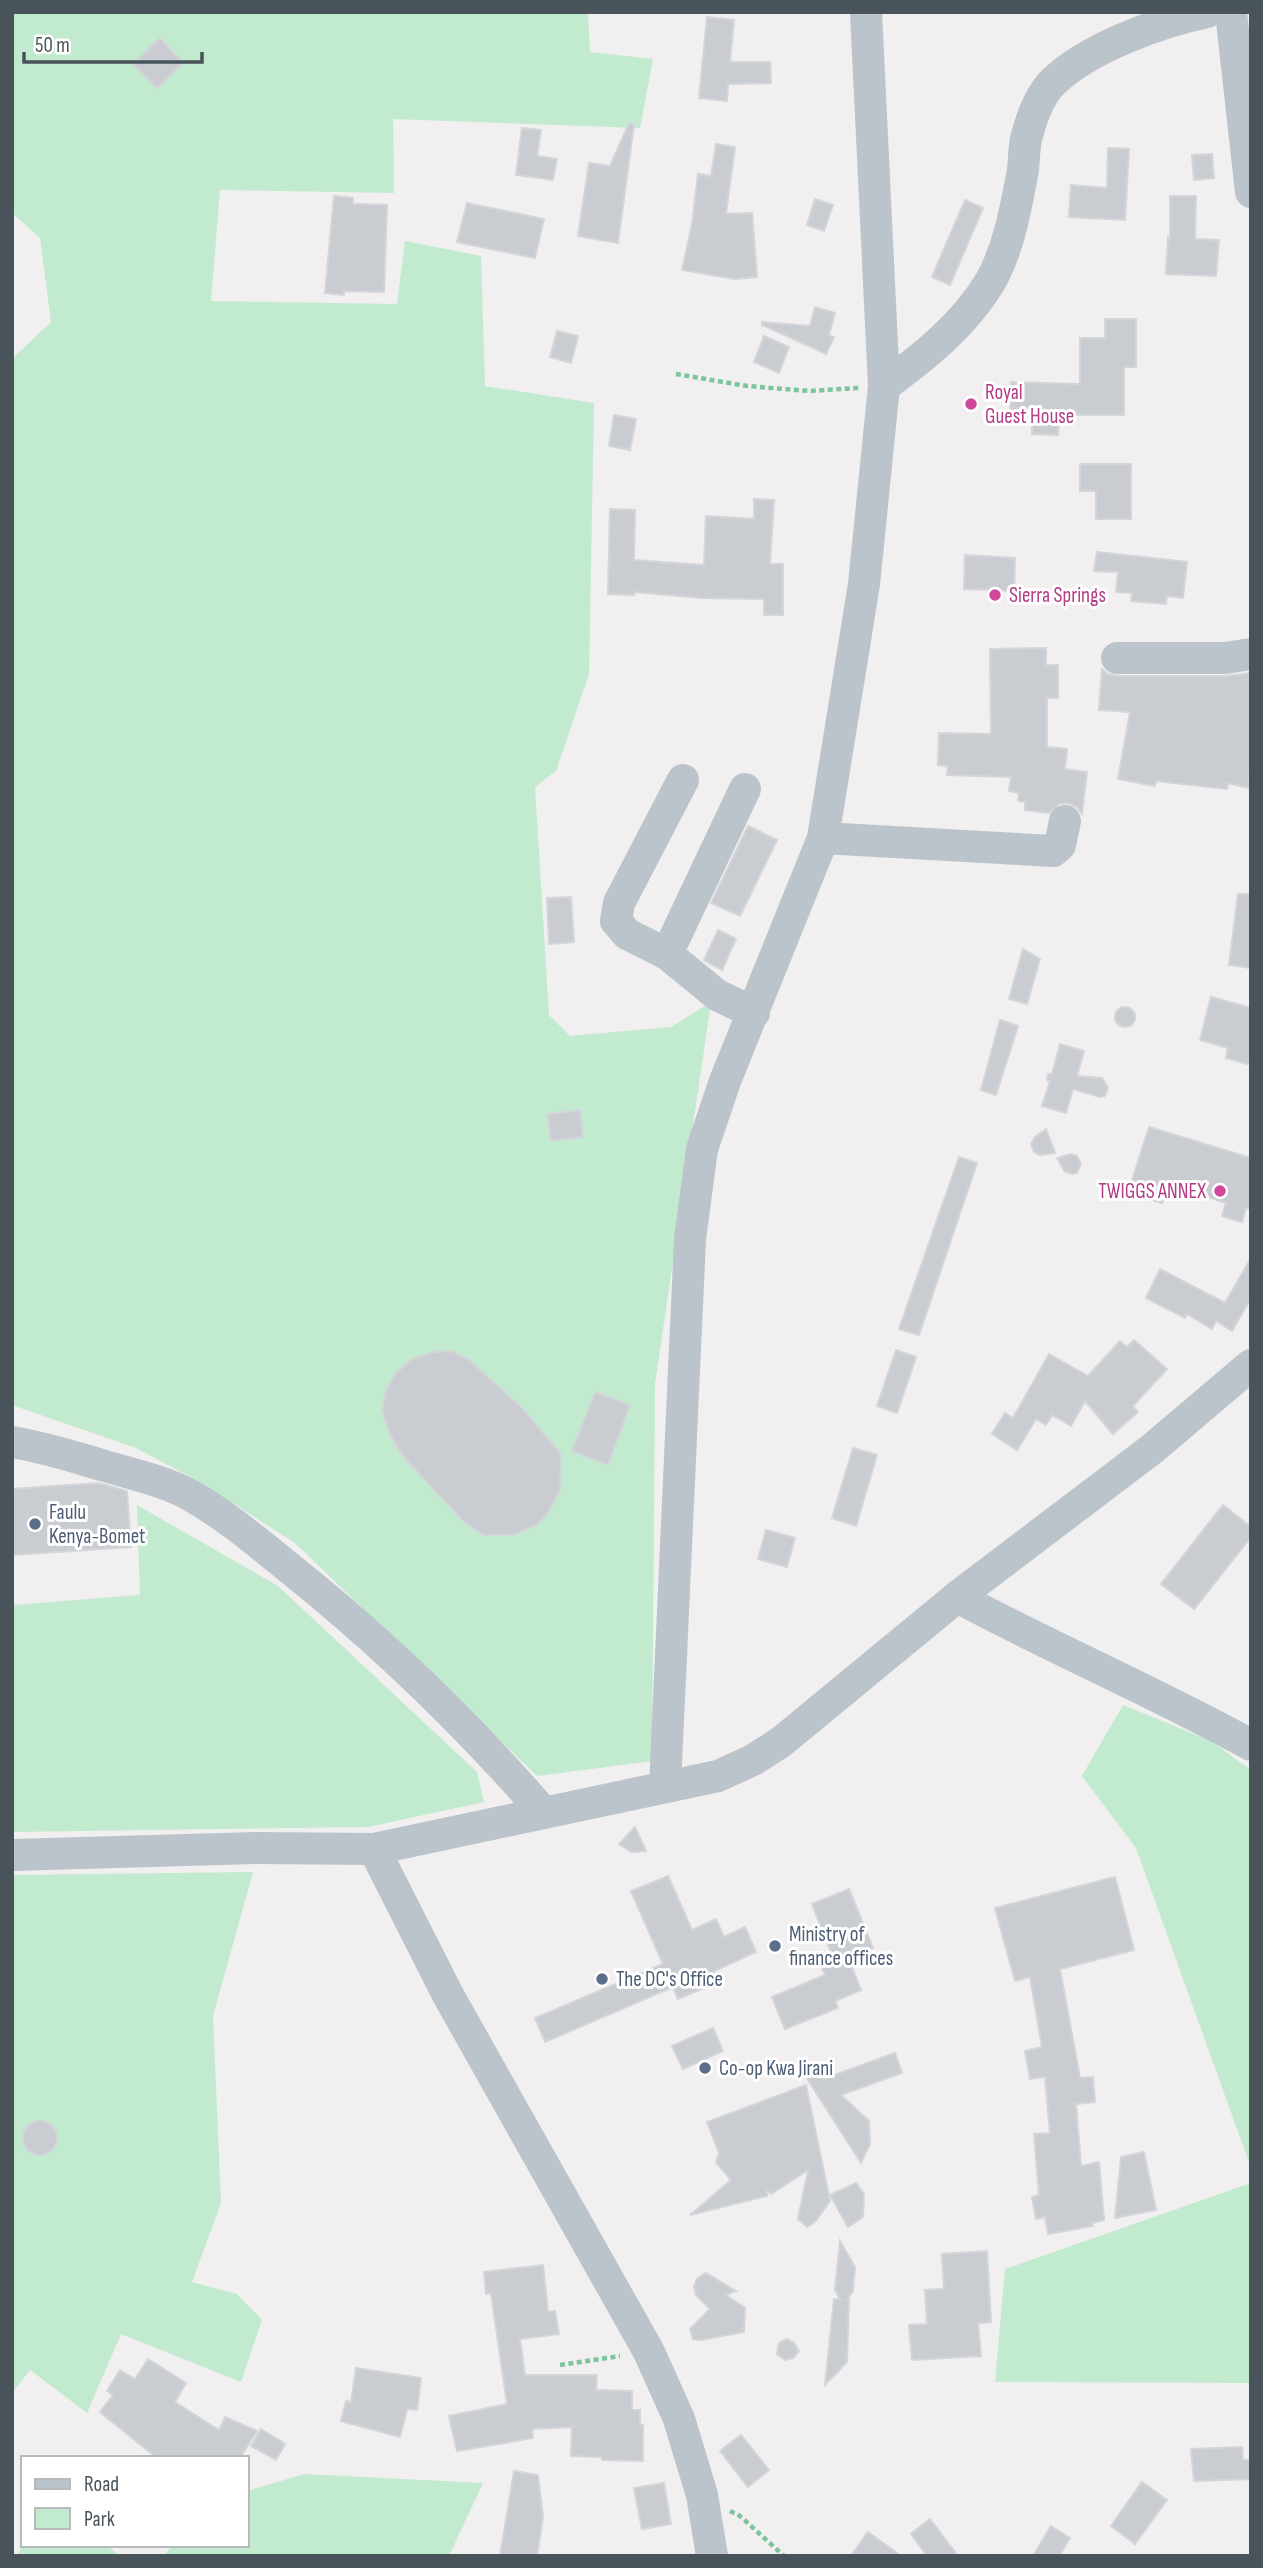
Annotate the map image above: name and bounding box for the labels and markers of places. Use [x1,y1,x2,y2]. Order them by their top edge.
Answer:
place label: Royal Guest House [985,380,1074,429]
marker: Royal Guest House [963,396,979,412]
place label: Sierra Springs [1009,583,1106,608]
marker: Sierra Springs [987,587,1003,603]
place label: TWIGGS ANNEX [1098,1179,1206,1204]
marker: TWIGGS ANNEX [1212,1183,1228,1199]
place label: Faulu Kenya-Bomet [49,1500,145,1549]
marker: Faulu Kenya-Bomet [27,1516,43,1532]
place label: Ministry of finance offices [789,1922,893,1971]
marker: Ministry of finance offices [767,1938,783,1954]
place label: The DC's Office [616,1967,723,1992]
marker: The DC's Office [594,1971,610,1987]
place label: Co-op Kwa Jirani [719,2056,833,2081]
marker: Co-op Kwa Jirani [697,2060,713,2076]

